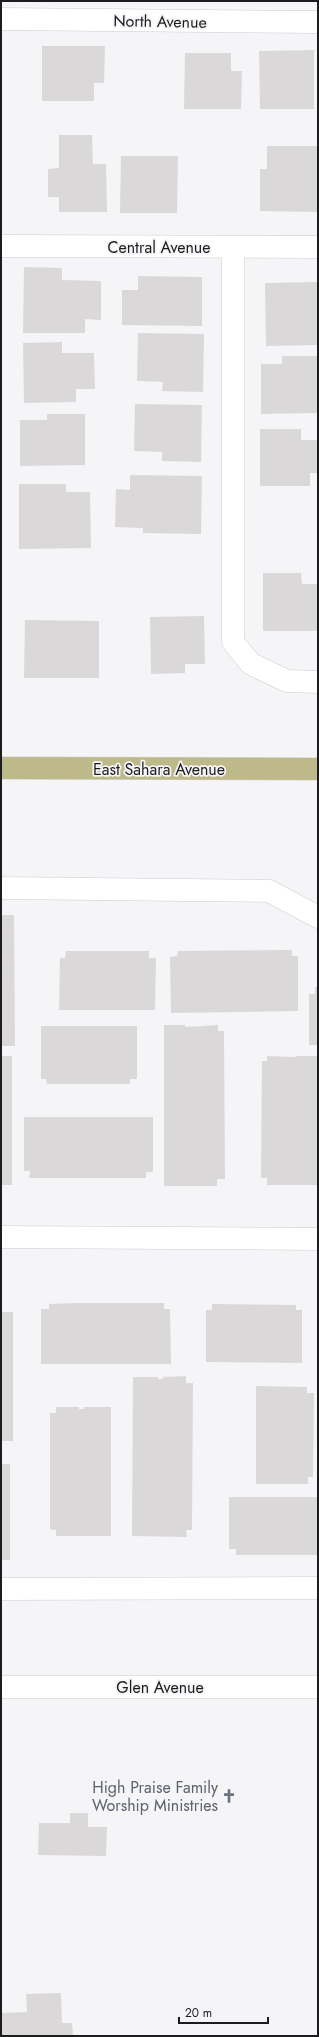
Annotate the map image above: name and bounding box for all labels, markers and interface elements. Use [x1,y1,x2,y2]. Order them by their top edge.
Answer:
street label: North Avenue [113,9,207,34]
street label: Central Avenue [108,236,210,259]
street label: East Sahara Avenue [93,758,225,781]
street label: Glen Avenue [116,1676,204,1699]
place label: High Praise Family Worship Ministries [92,1776,219,1817]
church icon: High Praise Family Worship Ministries [221,1788,237,1804]
scale bar [179,1999,268,2025]
text: 20 m [185,2004,212,2022]

